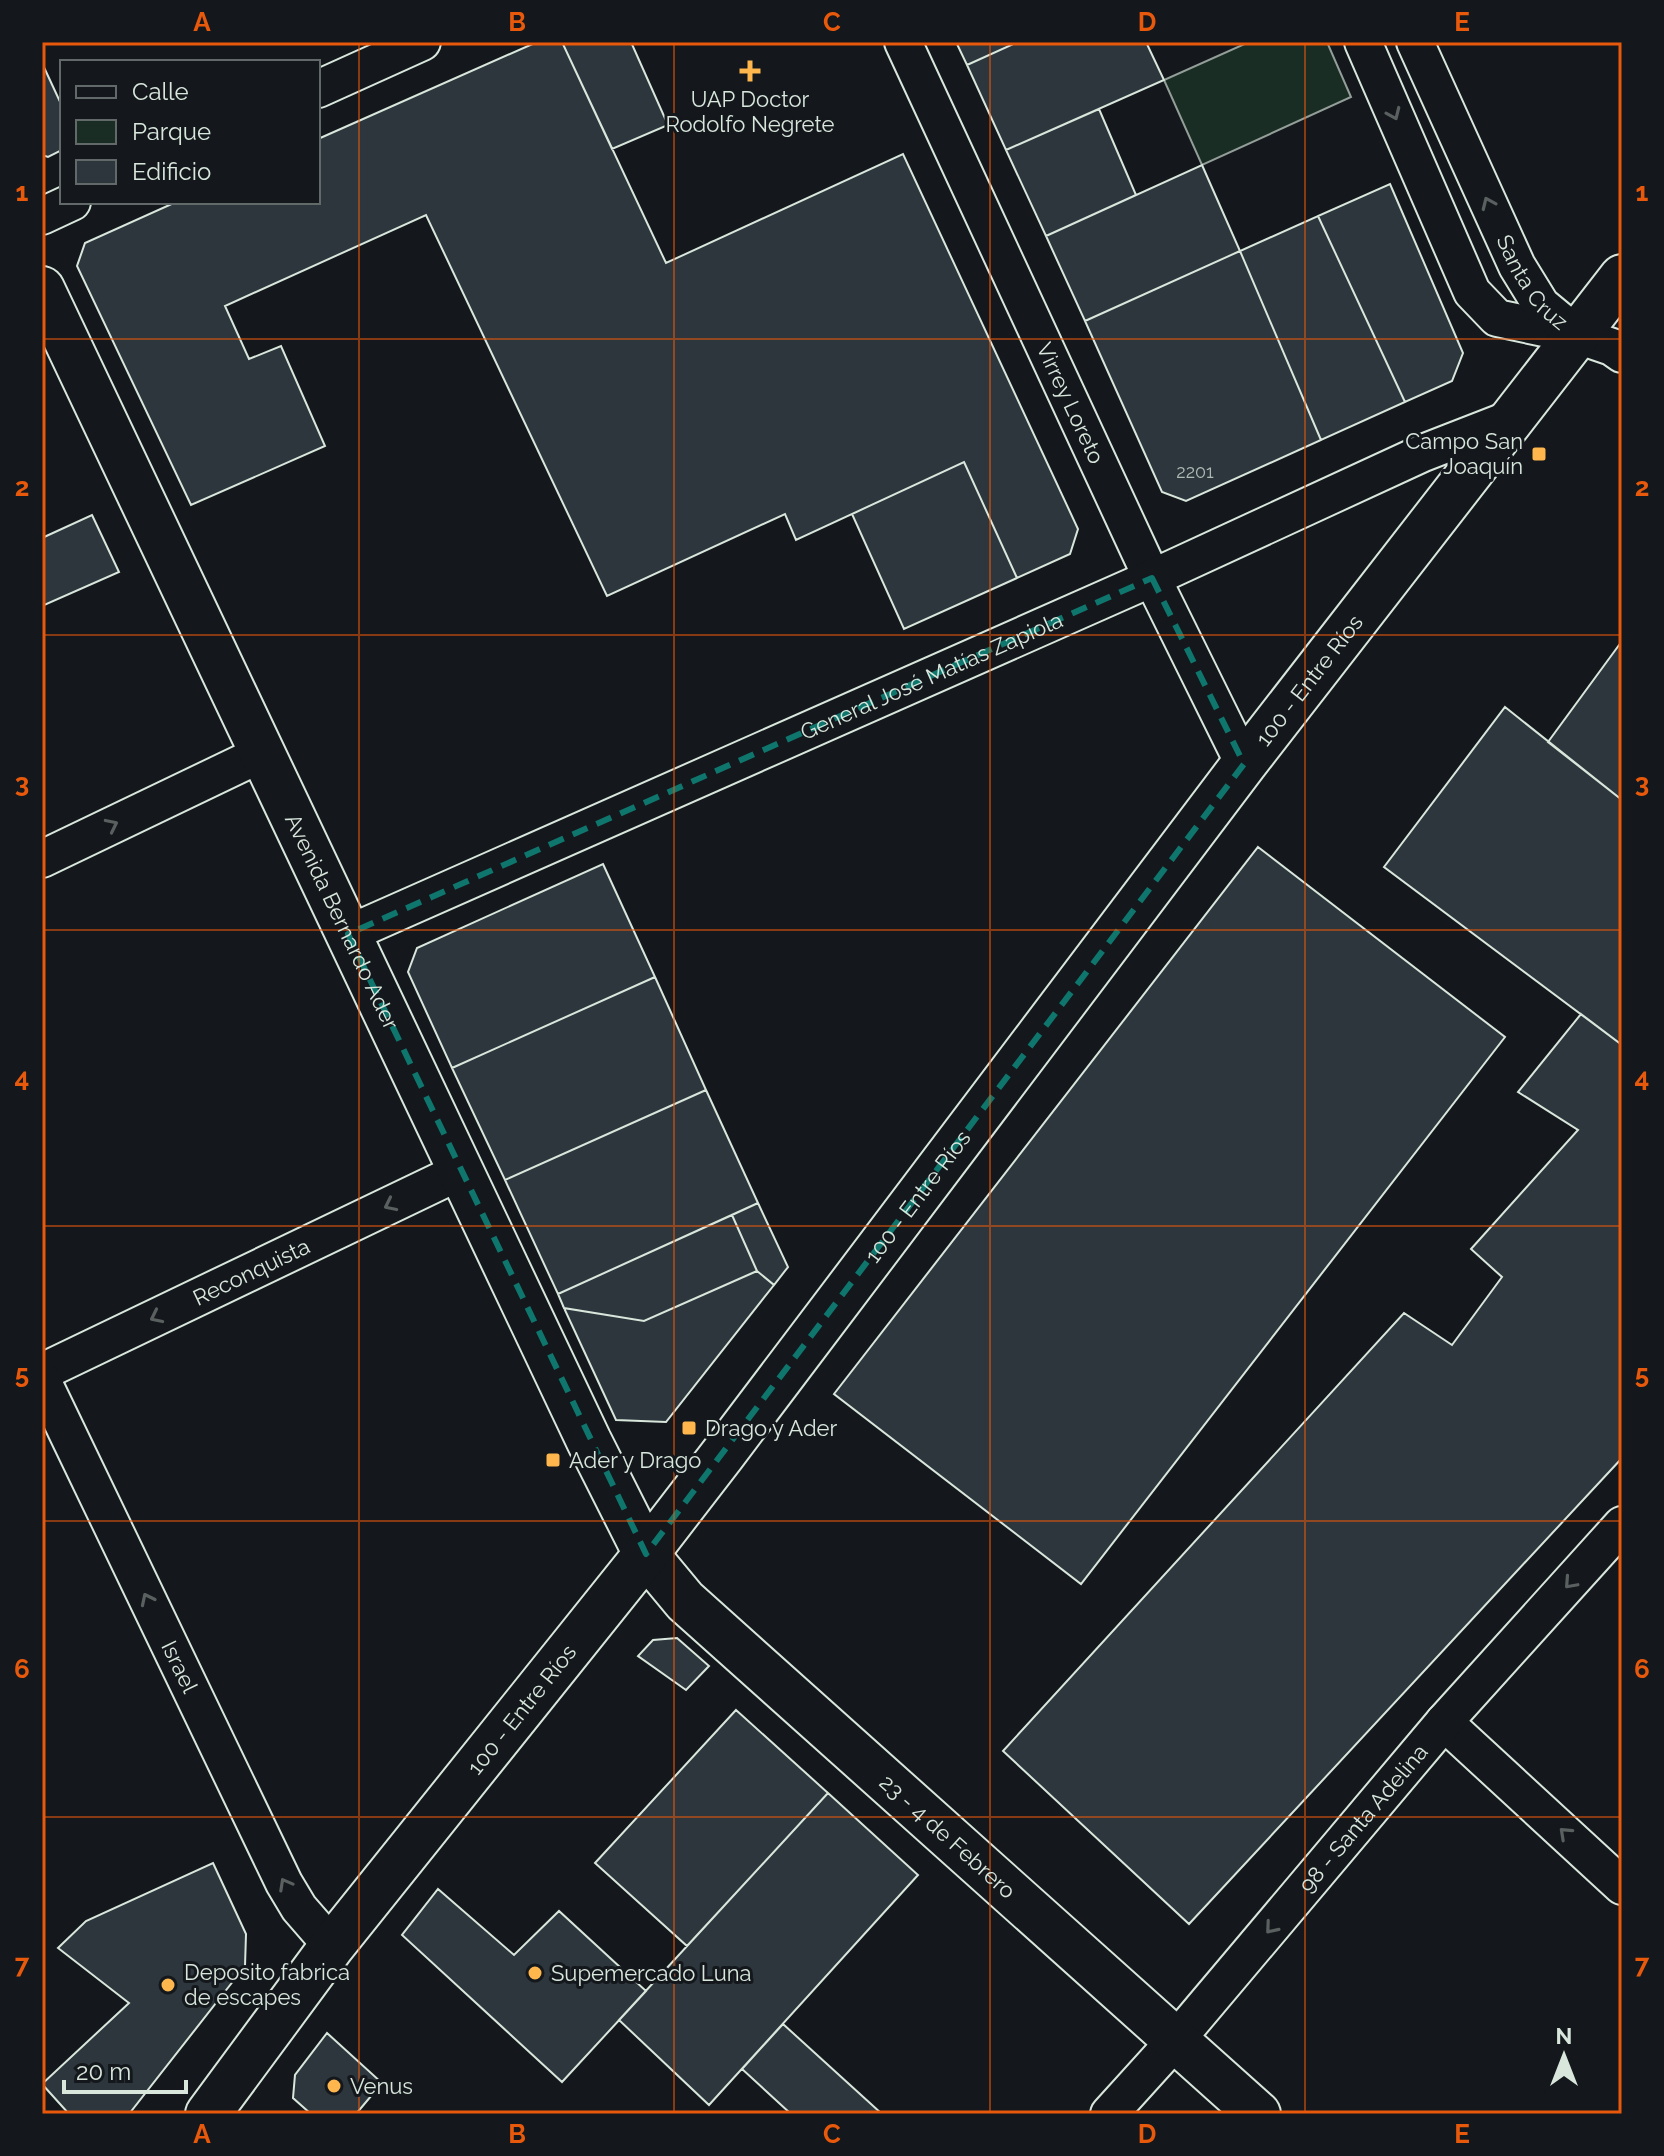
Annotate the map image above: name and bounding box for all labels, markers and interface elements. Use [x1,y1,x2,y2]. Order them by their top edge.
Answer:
text: A [193,7,211,37]
text: B [508,7,526,37]
text: C [823,7,841,37]
text: D [1138,7,1156,37]
text: E [1454,7,1470,37]
legend [60,60,320,204]
marker: UAP Doctor Rodolfo Negrete [739,60,761,82]
text: Calle [132,77,189,106]
place label: UAP Doctor Rodolfo Negrete [665,86,835,137]
one-way arrow [1385,105,1401,120]
text: Parque [132,117,211,146]
text: Edificio [132,157,211,186]
text: 1 [16,177,29,207]
text: 1 [1636,177,1649,207]
one-way arrow [1482,197,1498,211]
street label: Santa Cruz [1491,231,1573,335]
street label: Virrey Loreto [1031,338,1110,468]
place label: Campo San Joaquín [1405,428,1523,479]
marker: Campo San Joaquín [1530,445,1548,463]
house number: 2201 [1176,461,1214,482]
text: 2 [15,472,29,502]
text: 2 [1635,472,1649,502]
street label: General José Matías Zapiola [796,606,1066,745]
street label: 100 - Entre Ríos [1250,609,1368,751]
text: 3 [15,768,29,798]
text: 3 [1635,768,1649,798]
street label: Avenida Bernardo Ader [280,809,405,1034]
one-way arrow [104,819,119,835]
text: 4 [15,1063,29,1093]
text: 4 [1635,1063,1649,1093]
street label: 100 - Entre Ríos [859,1125,976,1268]
one-way arrow [384,1195,399,1211]
street label: Reconquista [189,1233,314,1311]
one-way arrow [150,1307,164,1323]
text: 5 [15,1359,29,1389]
text: 5 [1635,1359,1649,1389]
place label: Drago y Ader [705,1415,837,1441]
marker: Drago y Ader [680,1419,698,1437]
place label: Ader y Drago [569,1447,701,1473]
marker: Ader y Drago [544,1451,562,1469]
one-way arrow [1565,1574,1579,1589]
one-way arrow [141,1593,157,1608]
street label: Israel [156,1636,203,1697]
street label: 100 - Entre Ríos [462,1639,581,1780]
text: 6 [14,1654,30,1684]
text: 6 [1634,1654,1650,1684]
street label: 98 - Santa Adelina [1293,1739,1433,1897]
street label: 23 - 4 de Febrero [875,1769,1021,1904]
one-way arrow [1559,1829,1574,1843]
one-way arrow [279,1878,295,1893]
one-way arrow [1266,1918,1281,1933]
text: 7 [15,1949,30,1979]
text: 7 [1635,1949,1650,1979]
place label: Deposito fabrica de escapes [184,1959,350,2010]
place label: Supemercado Luna [551,1960,752,1986]
marker: Supemercado Luna [526,1964,544,1982]
marker: Deposito fabrica de escapes [159,1976,177,1994]
north arrow [1524,2016,1604,2096]
text: N [1556,2023,1572,2049]
scale bar [64,2044,186,2094]
text: 20 m [76,2057,131,2086]
place label: Venus [350,2073,413,2099]
marker: Venus [325,2077,343,2095]
text: A [193,2119,211,2149]
text: B [508,2119,526,2149]
text: C [823,2119,841,2149]
text: D [1138,2119,1156,2149]
text: E [1454,2119,1470,2149]

